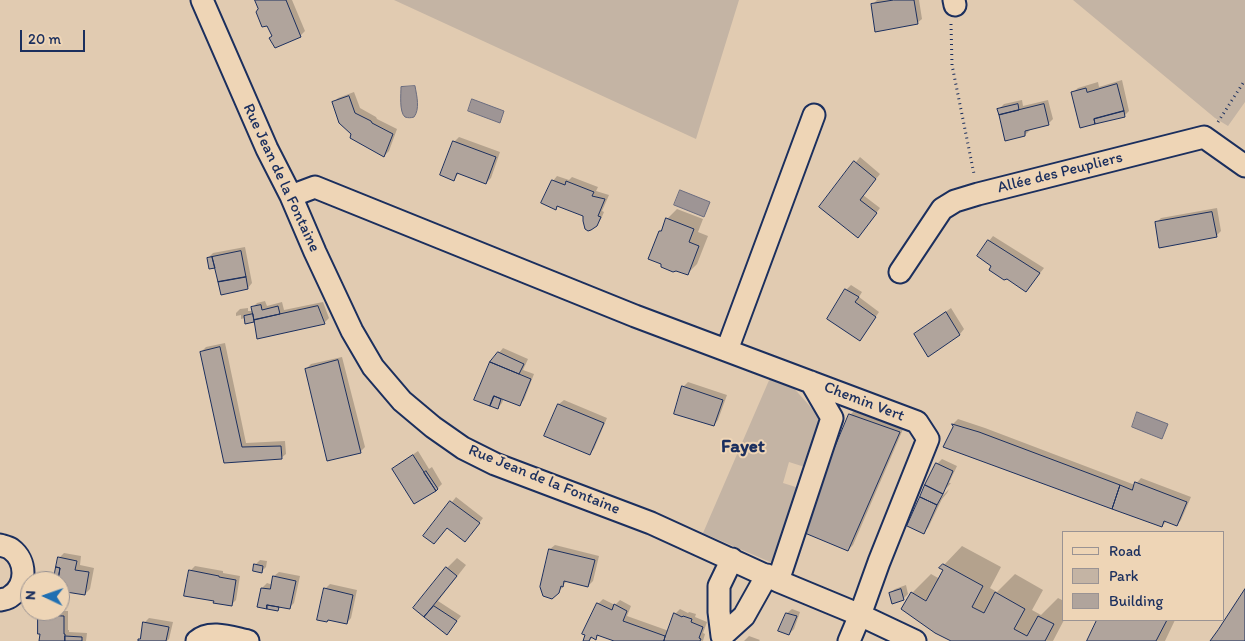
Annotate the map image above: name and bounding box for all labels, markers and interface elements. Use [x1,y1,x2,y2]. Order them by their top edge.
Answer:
scale bar [22,20,88,52]
text: 20 m [28,30,61,48]
street label: Rue Jean de la Fontaine [238,101,324,255]
street label: Allée des Peupliers [995,148,1125,198]
street label: Chemin Vert [821,378,907,426]
district label: Fayet [721,436,765,458]
street label: Rue Jean de la Fontaine [465,441,623,519]
legend [1062,531,1225,621]
text: Road [1109,542,1141,560]
text: Park [1109,567,1139,585]
north arrow [20,571,70,621]
text: N [22,590,39,600]
text: Building [1109,592,1163,610]

